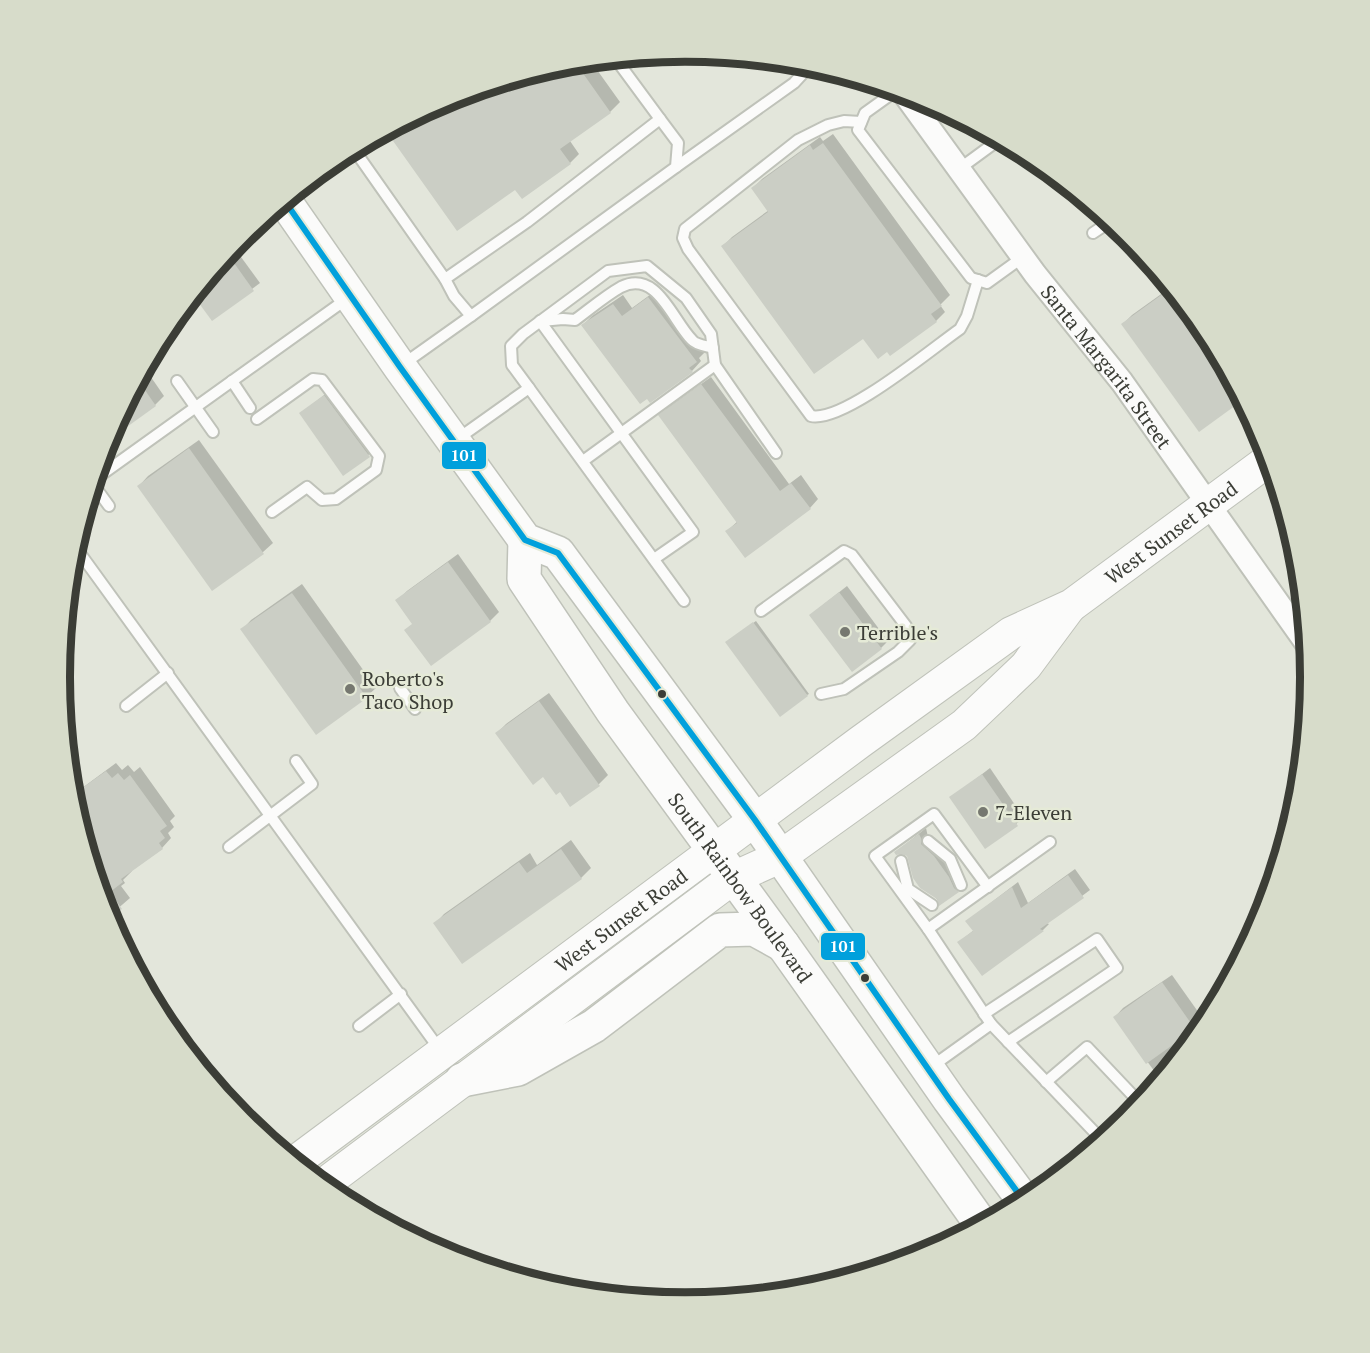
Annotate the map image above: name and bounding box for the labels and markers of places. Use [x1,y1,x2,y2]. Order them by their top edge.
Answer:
place label: Terrible's [857,619,938,646]
marker: Terrible's [838,625,852,639]
place label: Roberto's Taco Shop [362,665,454,715]
marker: Roberto's Taco Shop [343,682,357,696]
unlabelled marker [656,688,668,700]
place label: 7-Eleven [995,799,1072,826]
marker: 7-Eleven [976,805,990,819]
unlabelled marker [859,972,871,984]

